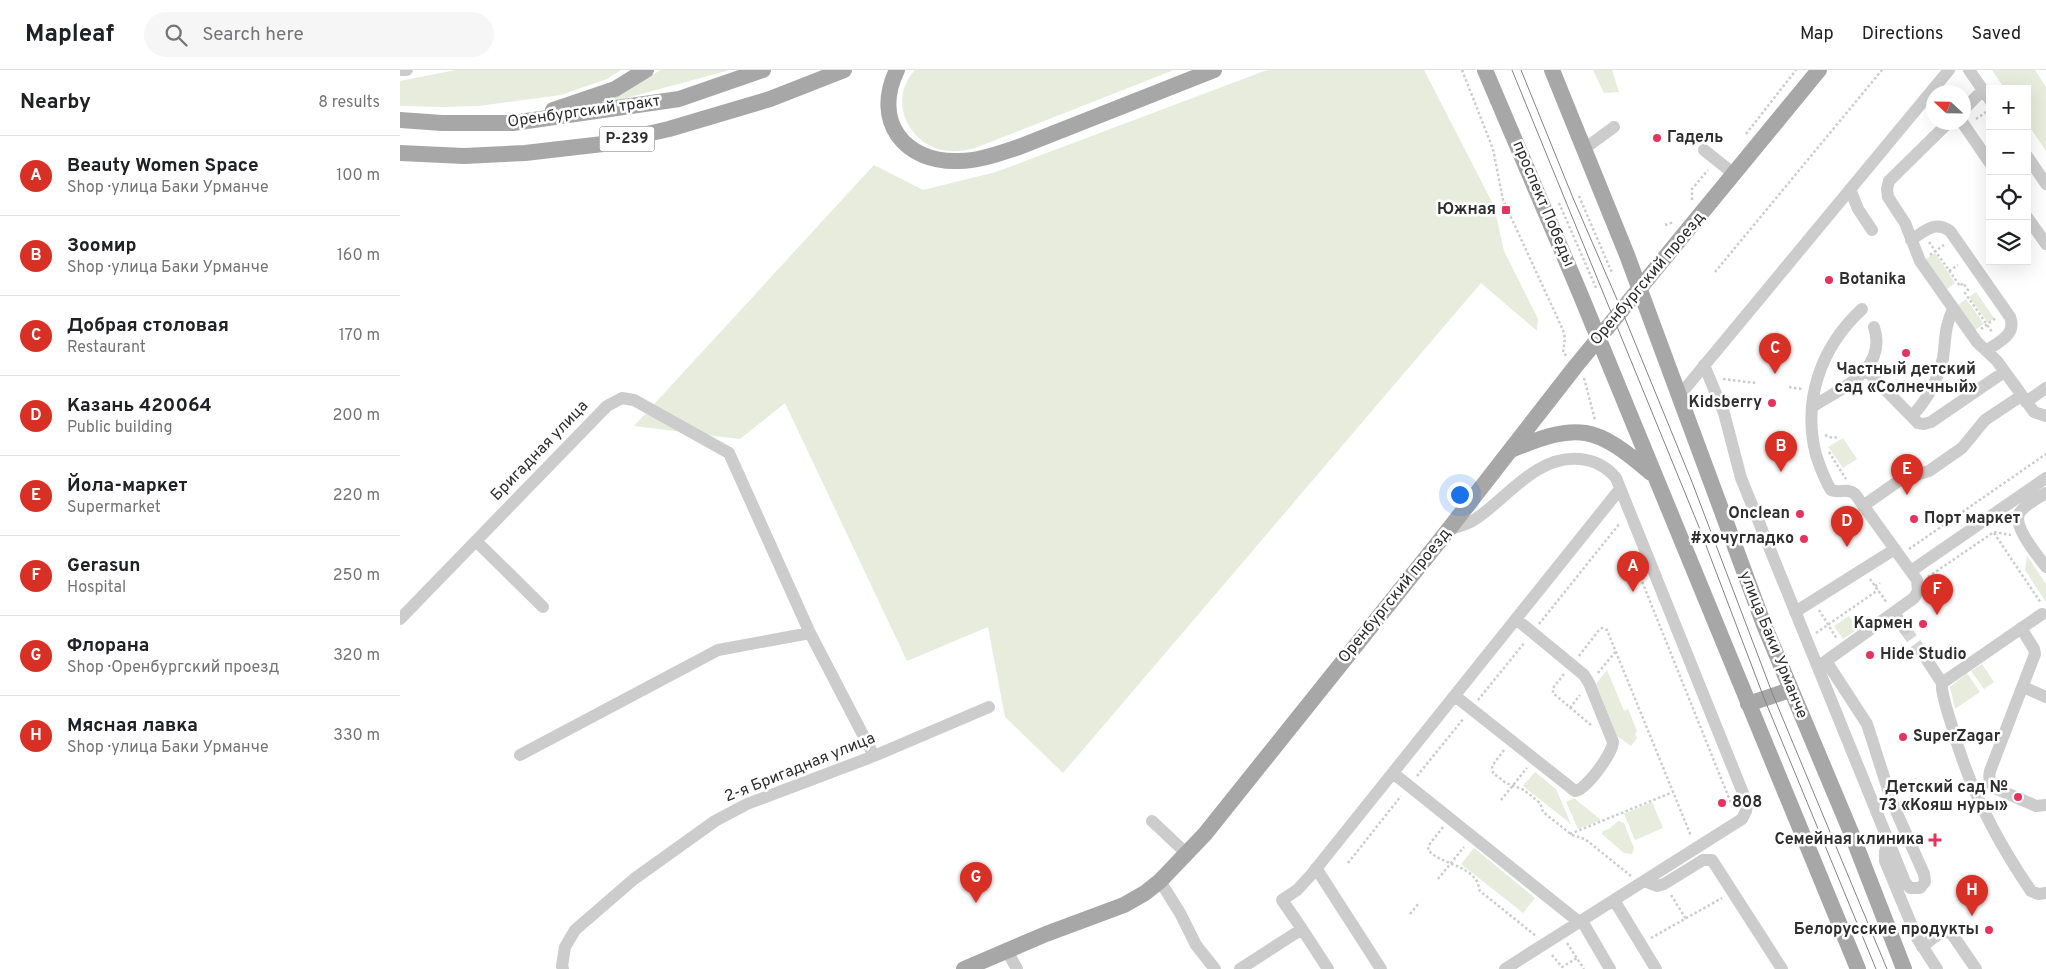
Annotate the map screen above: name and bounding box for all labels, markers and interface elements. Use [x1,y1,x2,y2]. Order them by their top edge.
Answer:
search box [144,12,494,57]
text: Mapleaf [25,20,114,50]
icon: search [162,21,190,49]
text: Search here [202,23,304,47]
text: Map [1800,23,1834,46]
text: Directions [1862,23,1944,46]
text: Saved [1972,23,2021,46]
north arrow [1926,85,1971,130]
map controls [1986,85,2031,265]
button: + [1986,85,2031,130]
text: Nearby [20,89,91,116]
street label: Оренбургский тракт [506,91,662,133]
text: 8 results [318,93,380,113]
road number: Р-239 [600,126,654,152]
place label: Гадель [1667,128,1723,148]
button: − [1986,130,2031,175]
marker: Гадель [1651,132,1663,144]
street label: проспект Победы [1507,138,1579,270]
text: Beauty Women Space [67,154,259,178]
text: A [30,166,42,186]
text: 100 m [336,166,380,186]
button: locate [1986,175,2031,220]
text: Shop · улица Баки Урманче [67,178,269,198]
place label: Южная [1437,200,1496,220]
marker: Южная [1500,204,1512,216]
street label: Оренбургский проезд [1586,208,1710,350]
button: layers [1986,220,2031,265]
text: Зоомир [67,234,137,258]
text: B [30,246,42,266]
text: 160 m [337,246,380,266]
text: Shop · улица Баки Урманче [67,258,269,278]
place label: Botanika [1839,270,1906,290]
marker: Botanika [1823,274,1835,286]
text: Добрая столовая [67,314,229,338]
text: C [31,326,41,346]
text: 170 m [339,326,380,346]
pin: C [1759,333,1791,374]
text: Restaurant [67,338,146,358]
marker: Частный детский сад «Солнечный» [1900,347,1912,359]
place label: Частный детский сад «Солнечный» [1835,360,1977,398]
place label: Kidsberry [1688,393,1762,413]
text: Казань 420064 [67,394,212,418]
street label: Бригадная улица [487,397,593,505]
marker: Kidsberry [1766,397,1778,409]
text: D [30,406,42,426]
text: 200 m [332,406,380,426]
text: Public building [67,418,172,438]
pin: B [1765,431,1797,472]
pin: E [1891,454,1923,495]
text: Йола-маркет [67,474,187,498]
your location [1447,482,1473,508]
text: E [31,486,41,506]
text: 220 m [333,486,380,506]
text: Supermarket [67,498,161,518]
place label: Onclean [1728,504,1790,524]
pin: D [1831,506,1863,547]
marker: Onclean [1794,508,1806,520]
place label: Порт маркет [1924,509,2021,529]
marker: Порт маркет [1908,513,1920,525]
street label: Оренбургский проезд [1334,524,1456,668]
place label: #хочугладко [1690,529,1794,549]
marker: #хочугладко [1798,533,1810,545]
pin: A [1617,551,1649,592]
text: Gerasun [67,554,141,578]
text: F [31,566,41,586]
text: 250 m [333,566,380,586]
street label: улица Баки Урманче [1734,568,1812,722]
pin: F [1921,574,1953,615]
text: Hospital [67,578,126,598]
place label: Кармен [1854,614,1913,634]
marker: Кармен [1917,618,1929,630]
text: Флорана [67,634,149,658]
place label: Hide Studio [1880,645,1967,665]
text: G [31,646,41,666]
text: 320 m [333,646,380,666]
marker: Hide Studio [1864,649,1876,661]
text: Shop · Оренбургский проезд [67,658,279,678]
text: Мясная лавка [67,714,198,738]
text: H [30,726,42,746]
text: 330 m [333,726,380,746]
place label: SuperZagar [1913,727,2001,747]
street label: 2-я Бригадная улица [722,729,878,807]
marker: SuperZagar [1897,731,1909,743]
text: Shop · улица Баки Урманче [67,738,269,758]
place label: Детский сад № 73 «Кояш нуры» [1879,778,2008,816]
marker: Детский сад № 73 «Кояш нуры» [2012,791,2024,803]
place label: 808 [1732,793,1762,813]
marker: 808 [1716,797,1728,809]
place label: Семейная клиника [1774,830,1924,850]
marker: Семейная клиника [1928,833,1942,847]
pin: G [960,862,992,903]
pin: H [1956,875,1988,916]
place label: Белорусские продукты [1794,920,1979,940]
marker: Белорусские продукты [1983,924,1995,936]

